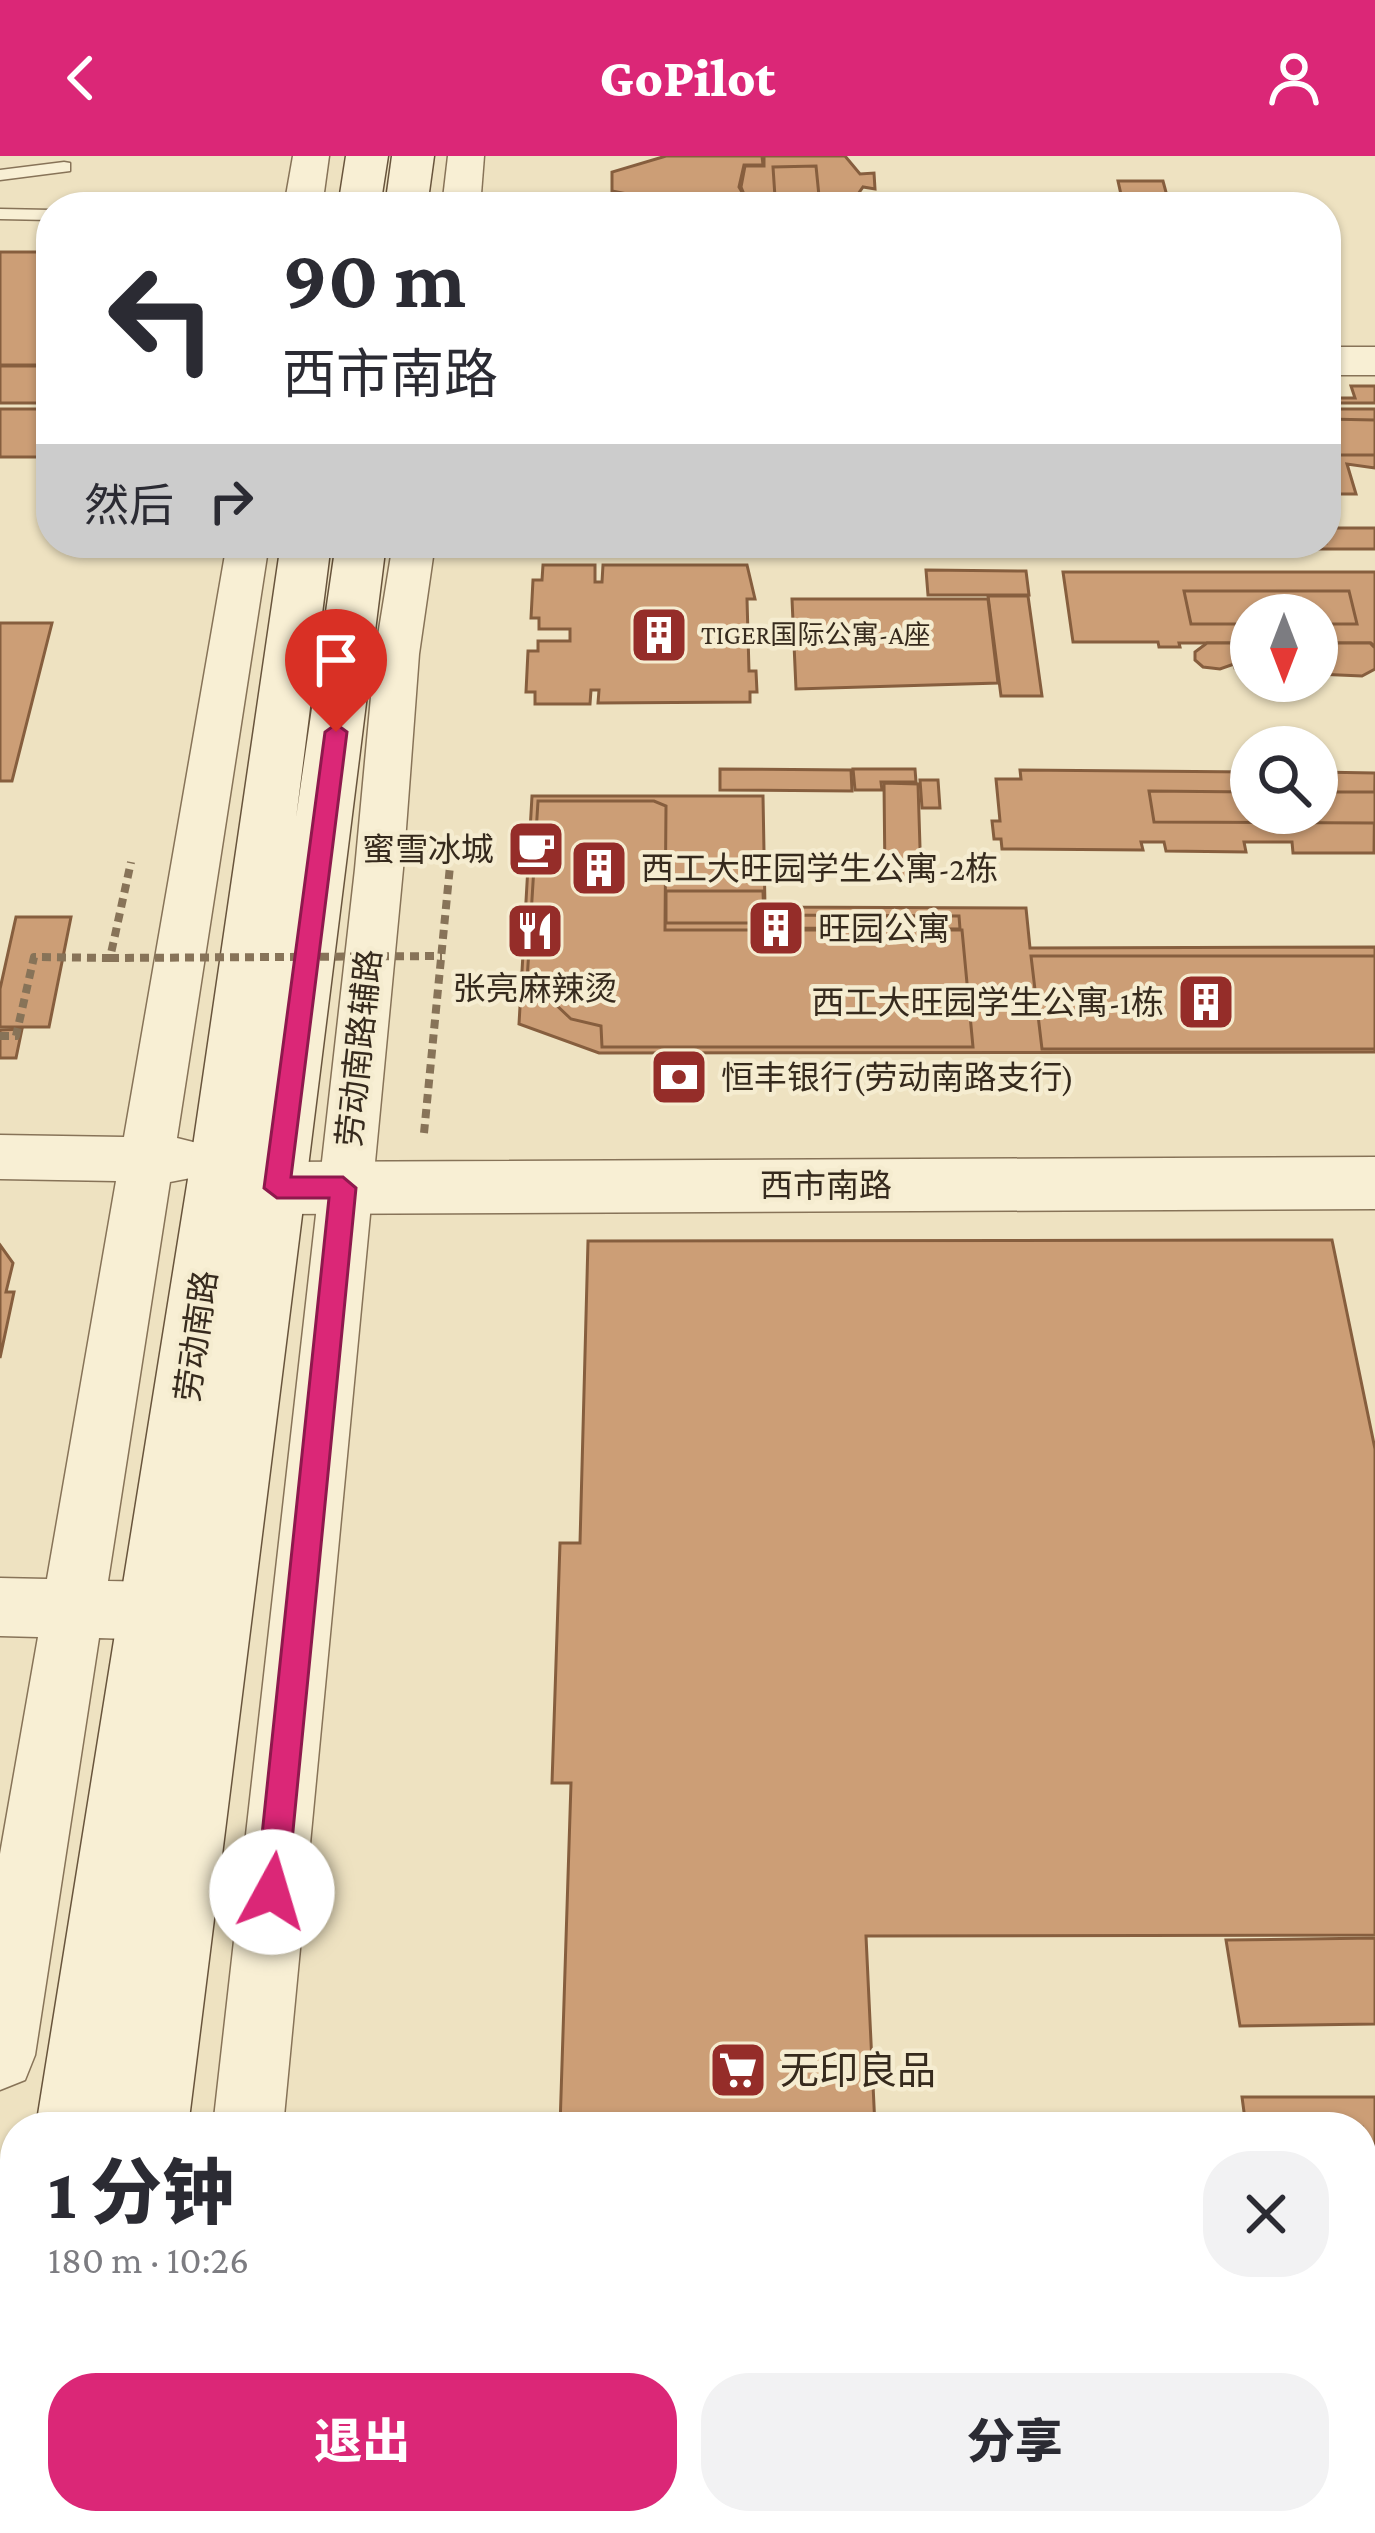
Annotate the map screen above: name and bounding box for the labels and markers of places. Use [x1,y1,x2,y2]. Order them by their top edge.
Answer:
building icon: TIGER国际公寓-A座 [628,604,690,666]
pin [285,609,387,732]
place label: TIGER国际公寓-A座 [701,620,931,650]
cafe icon: 蜜雪冰城 [505,818,567,880]
place label: 蜜雪冰城 [362,831,494,868]
building icon: 西工大旺园学生公寓-2栋 [568,837,630,899]
place label: 西工大旺园学生公寓-2栋 [641,850,998,887]
building icon: 旺园公寓 [745,897,807,959]
restaurant icon: 张亮麻辣烫 [504,900,566,962]
place label: 旺园公寓 [818,910,950,947]
place label: 张亮麻辣烫 [453,970,618,1007]
building icon: 西工大旺园学生公寓-1栋 [1175,971,1237,1033]
place label: 西工大旺园学生公寓-1栋 [812,984,1164,1021]
bank icon: 恒丰银行(劳动南路支行) [648,1046,710,1108]
place label: 恒丰银行(劳动南路支行) [721,1059,1074,1097]
supermarket icon: 无印良品 [707,2039,769,2101]
place label: 无印良品 [780,2049,936,2092]

